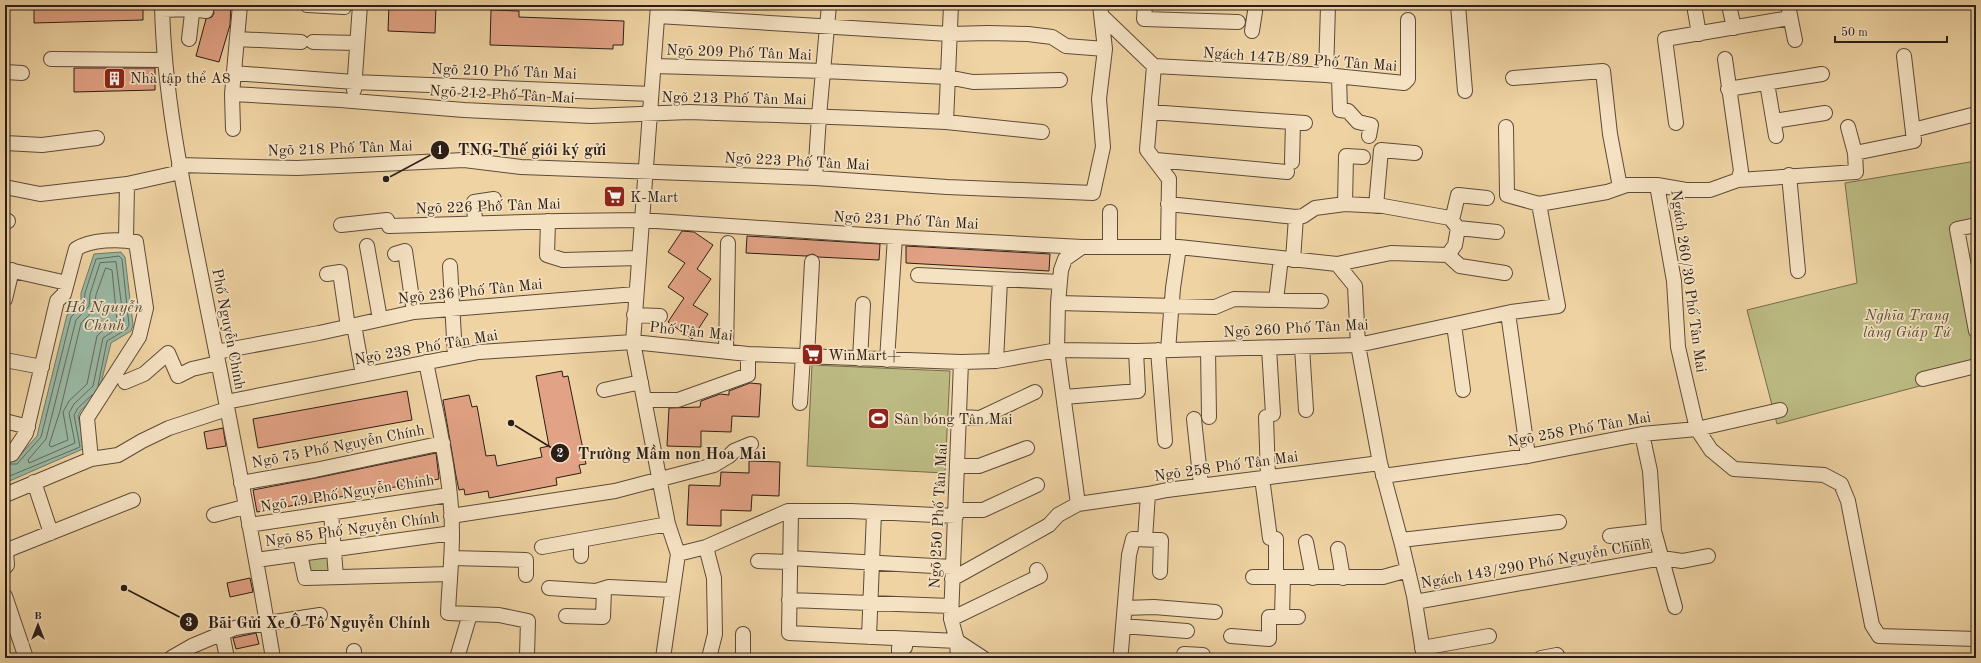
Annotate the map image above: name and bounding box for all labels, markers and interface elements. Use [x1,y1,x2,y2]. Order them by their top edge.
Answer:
scale bar [1835,18,1947,44]
text: 50 m [1841,26,1868,39]
street label: Ngõ 209 Phố Tân Mai [666,42,812,64]
street label: Ngách 147B/89 Phố Tân Mai [1202,45,1398,75]
street label: Ngõ 210 Phố Tân Mai [431,61,577,83]
building icon: Nhà tập thể A8 [101,65,127,91]
place label: Nhà tập thể A8 [130,70,231,87]
street label: Ngõ 212 Phố Tân Mai [429,83,575,107]
street label: Ngõ 213 Phố Tân Mai [661,90,807,108]
callout: TNG-Thế giới ký gửi [430,136,614,164]
street label: Ngõ 218 Phố Tân Mai [267,138,413,160]
text: TNG-Thế giới ký gửi [458,141,607,159]
text: 1 [437,145,443,157]
street label: Ngõ 223 Phố Tân Mai [724,150,870,174]
supermarket icon: K-Mart [602,184,628,210]
street label: Ngách 260/30 Phố Tân Mai [1667,189,1709,374]
place label: K-Mart [630,191,678,206]
street label: Ngõ 226 Phố Tân Mai [415,196,561,218]
street label: Ngõ 231 Phố Tân Mai [833,209,979,233]
street label: Phố Nguyễn Chính [208,267,248,391]
street label: Ngõ 236 Phố Tân Mai [397,276,543,308]
water label: Hồ Nguyễn Chính [64,299,143,334]
park label: Nghĩa Trang làng Giáp Tứ [1863,309,1952,341]
street label: Ngõ 260 Phố Tân Mai [1223,317,1369,341]
street label: Phố Tân Mai [648,320,733,344]
street label: Ngõ 238 Phố Tân Mai [353,327,499,368]
supermarket icon: WinMart+ [799,342,825,368]
place label: WinMart+ [828,349,901,364]
sports icon: Sân bóng Tân Mai [865,406,891,432]
street label: Ngõ 258 Phố Tân Mai [1506,409,1652,450]
place label: Sân bóng Tân Mai [894,413,1012,428]
street label: Ngõ 75 Phố Nguyễn Chính [250,422,426,472]
callout: Trường Mầm non Hoa Mai [550,439,775,467]
street label: Ngõ 250 Phố Tân Mai [927,443,951,589]
text: Trường Mầm non Hoa Mai [578,444,766,463]
text: 2 [557,448,564,460]
street label: Ngõ 258 Phố Tân Mai [1153,449,1299,485]
street label: Ngõ 79 Phố Nguyễn Chính [259,472,435,516]
street label: Ngõ 85 Phố Nguyễn Chính [264,510,440,550]
street label: Ngách 143/290 Phố Nguyễn Chính [1419,536,1651,592]
north arrow [18,605,58,645]
callout: Bãi Gửi Xe Ô Tô Nguyễn Chính [179,608,438,636]
text: B [34,611,42,622]
text: Bãi Gửi Xe Ô Tô Nguyễn Chính [208,612,430,632]
text: 3 [186,617,193,629]

